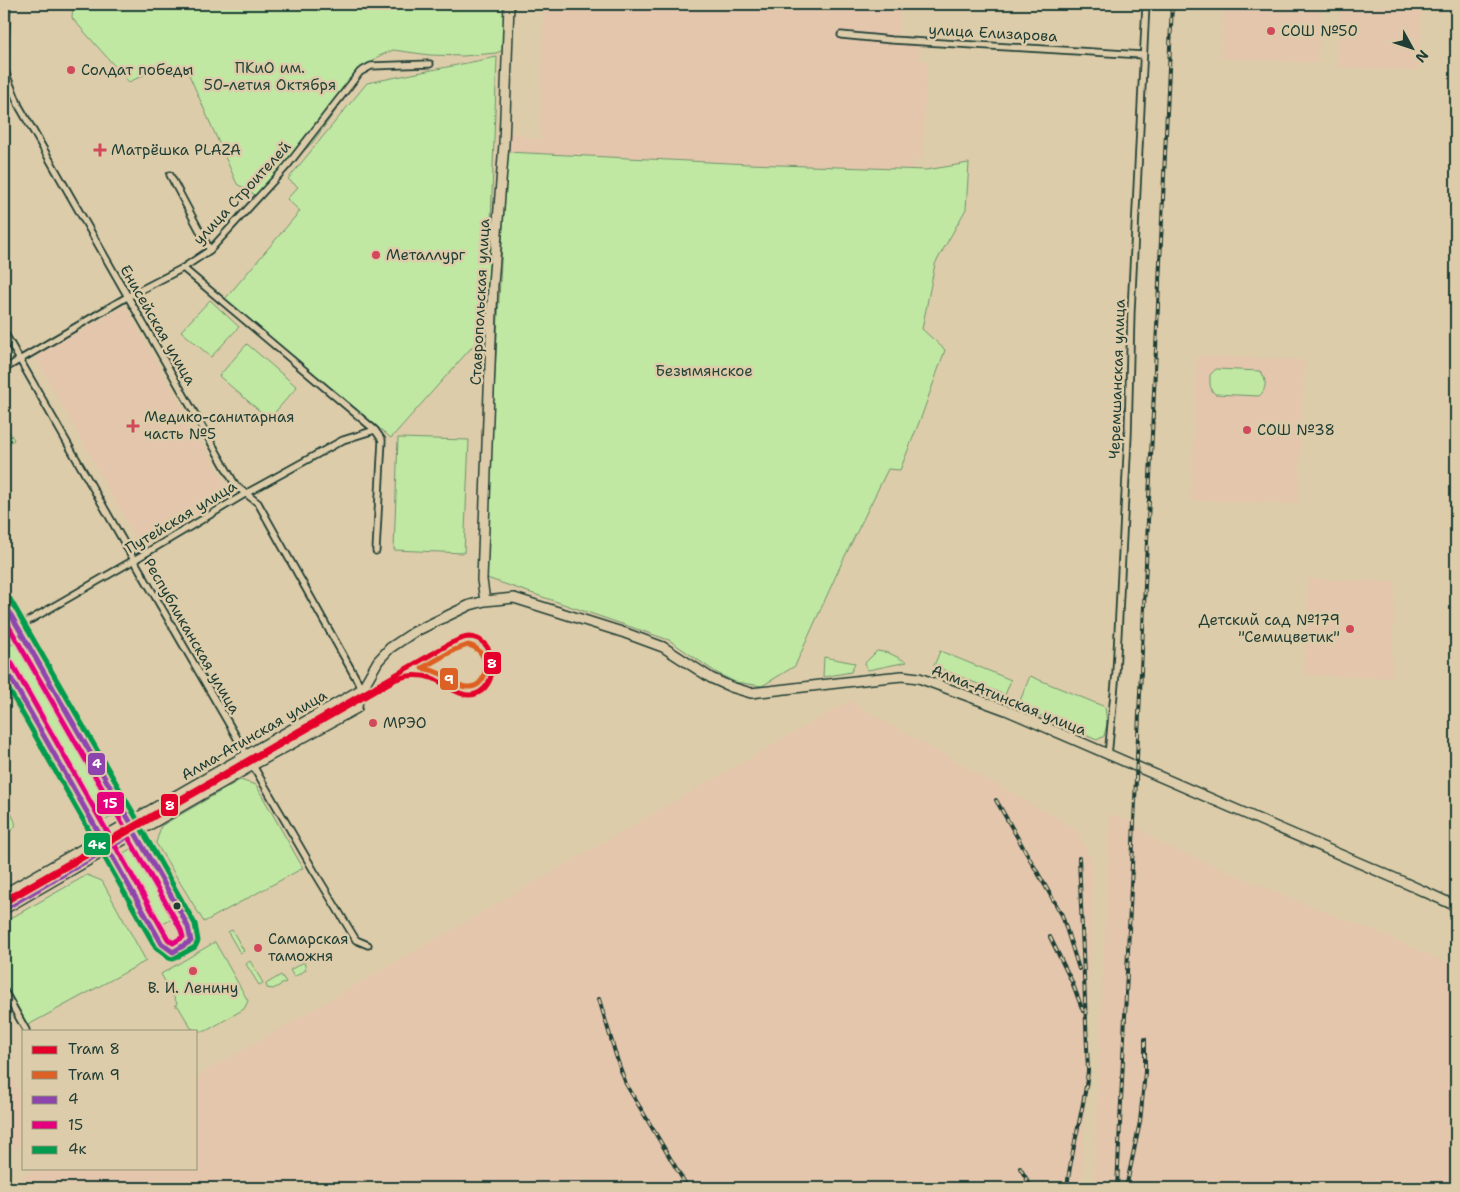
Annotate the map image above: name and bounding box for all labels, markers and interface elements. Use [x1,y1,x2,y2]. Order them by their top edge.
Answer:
street label: улица Елизарова [928,20,1059,46]
place label: СОШ №50 [1281,21,1358,41]
north arrow [1388,22,1438,72]
marker: СОШ №50 [1265,25,1277,37]
text: N [1411,46,1432,66]
park label: ПКиО им. 50-летия Октября [204,58,336,95]
place label: Солдат победы [81,60,193,80]
marker: Солдат победы [65,64,77,76]
street label: улица Строителей [189,137,295,249]
place label: Матрёшка PLAZA [111,140,241,160]
marker: Матрёшка PLAZA [93,143,107,157]
street label: Ставропольская улица [466,217,494,386]
place label: Металлург [386,245,466,265]
marker: Металлург [370,249,382,261]
street label: Енисейская улица [115,261,201,389]
street label: Черемшанская улица [1104,298,1130,459]
park label: Безымянское [655,361,753,381]
place label: Медико-санитарная часть №5 [144,407,294,444]
marker: Медико-санитарная часть №5 [126,419,140,433]
place label: СОШ №38 [1257,420,1335,440]
marker: СОШ №38 [1241,424,1253,436]
street label: Путейская улица [122,476,241,558]
street label: Республиканская улица [139,554,245,718]
place label: Детский сад №179 "Семицветик" [1198,610,1340,647]
marker: Детский сад №179 "Семицветик" [1344,623,1356,635]
line badge: 8 [483,651,502,675]
text: 8 [487,654,497,672]
street label: Алма-Атинская улица [929,660,1090,740]
line badge: 9 [439,667,459,691]
text: 9 [444,670,454,688]
street label: Алма-Атинская улица [177,685,331,785]
place label: МРЭО [383,713,427,733]
marker: МРЭО [367,717,379,729]
line badge: 4 [87,752,106,776]
text: 4 [92,754,102,772]
line badge: 15 [96,791,125,815]
line badge: 8 [160,793,179,817]
text: 15 [102,794,118,812]
text: 8 [165,796,175,814]
line badge: 4к [83,832,111,856]
text: 4к [88,835,107,853]
unlabelled marker [172,901,182,911]
place label: Самарская таможня [268,929,348,966]
marker: Самарская таможня [252,942,264,954]
marker: В. И. Ленину [187,965,199,977]
place label: В. И. Ленину [148,978,238,998]
legend [22,1030,198,1170]
text: Tram 8 [68,1039,120,1059]
text: Tram 9 [68,1065,120,1085]
text: 4 [68,1089,79,1109]
text: 15 [68,1115,83,1135]
text: 4к [68,1139,87,1159]

